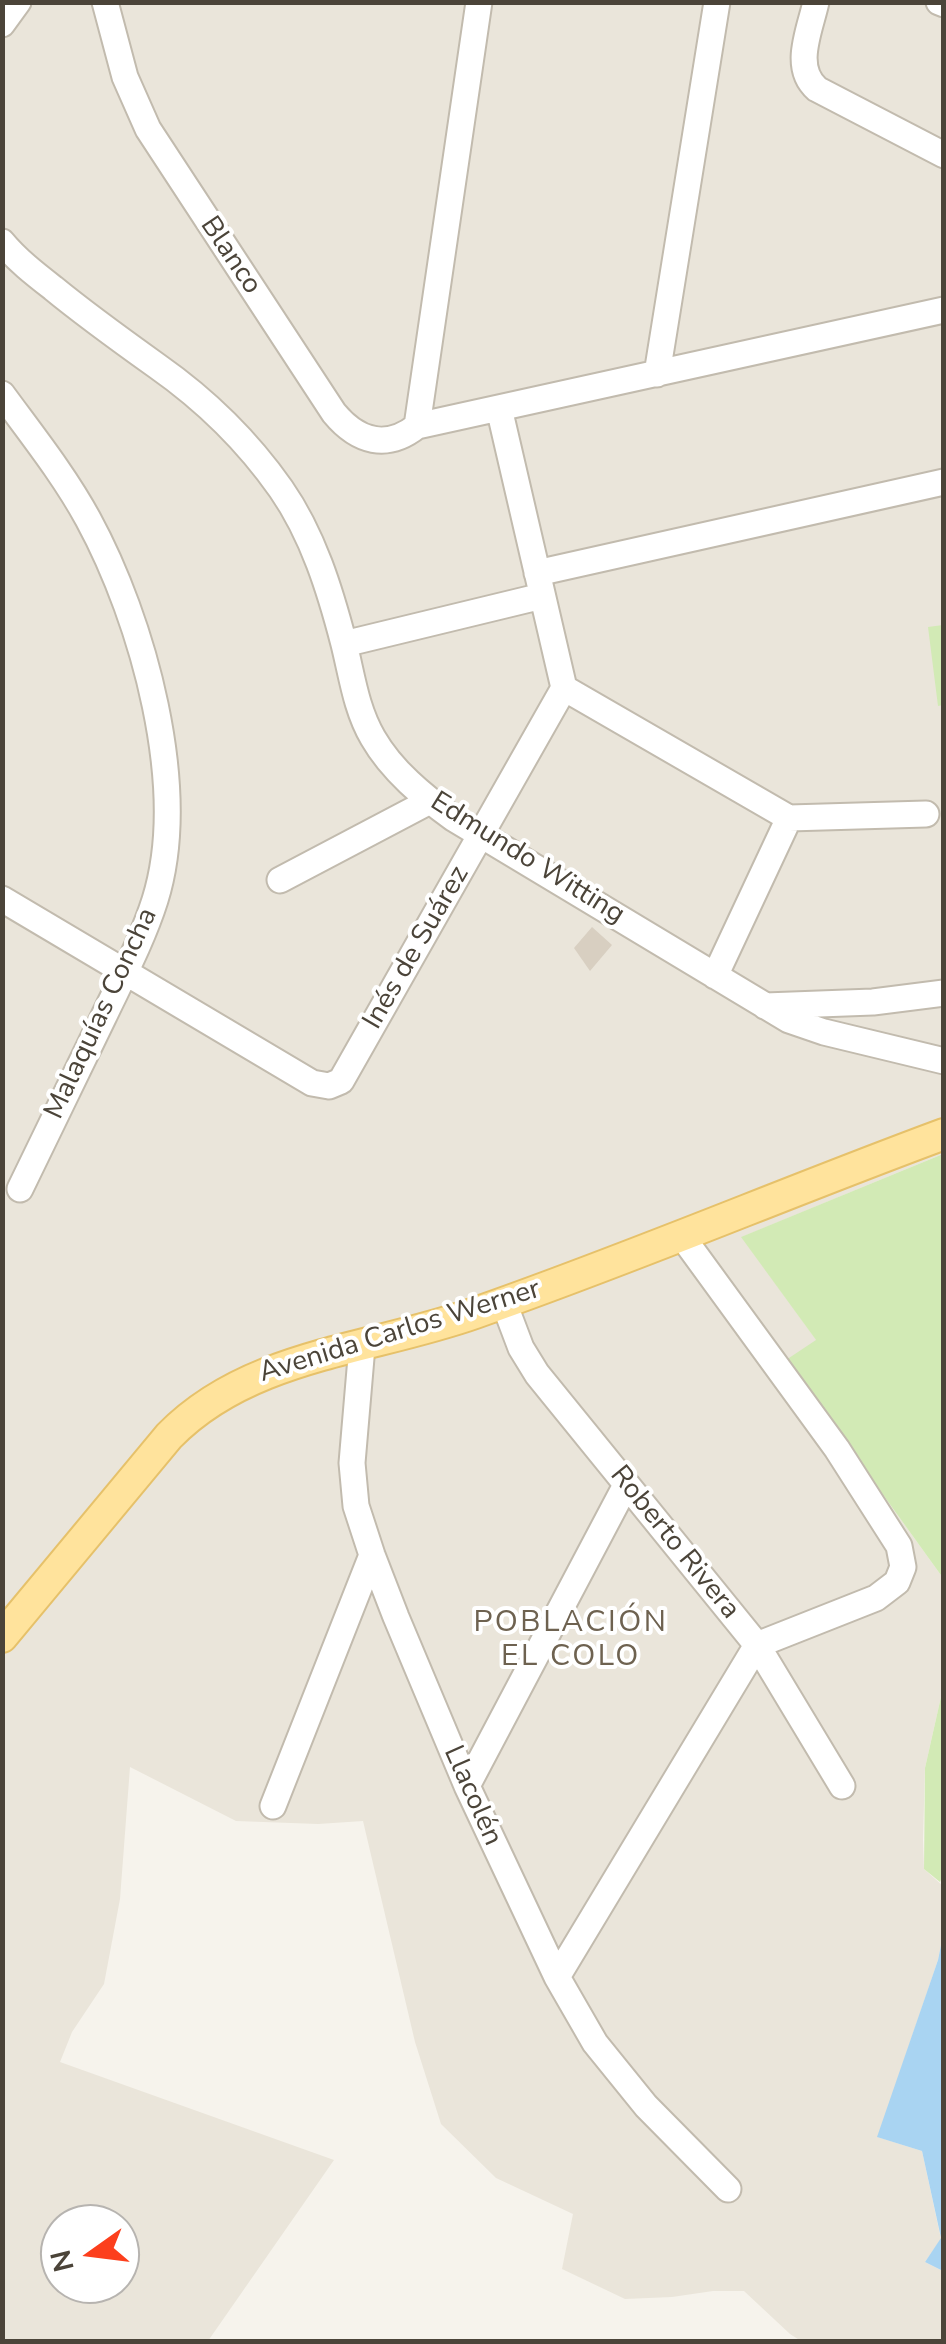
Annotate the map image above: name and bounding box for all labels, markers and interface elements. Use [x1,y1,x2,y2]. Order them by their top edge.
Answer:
street label: Blanco [192,211,268,301]
street label: Edmundo Witting [424,786,630,932]
street label: Inés de Suárez [357,861,477,1035]
street label: Malaquías Concha [38,903,166,1125]
street label: Avenida Carlos Werner [255,1273,545,1391]
street label: Roberto Rivera [602,1460,746,1626]
district label: POBLACIÓN EL COLO [474,1606,668,1676]
street label: Llacolén [435,1741,509,1851]
north arrow [40,2204,140,2304]
text: N [42,2246,84,2276]

